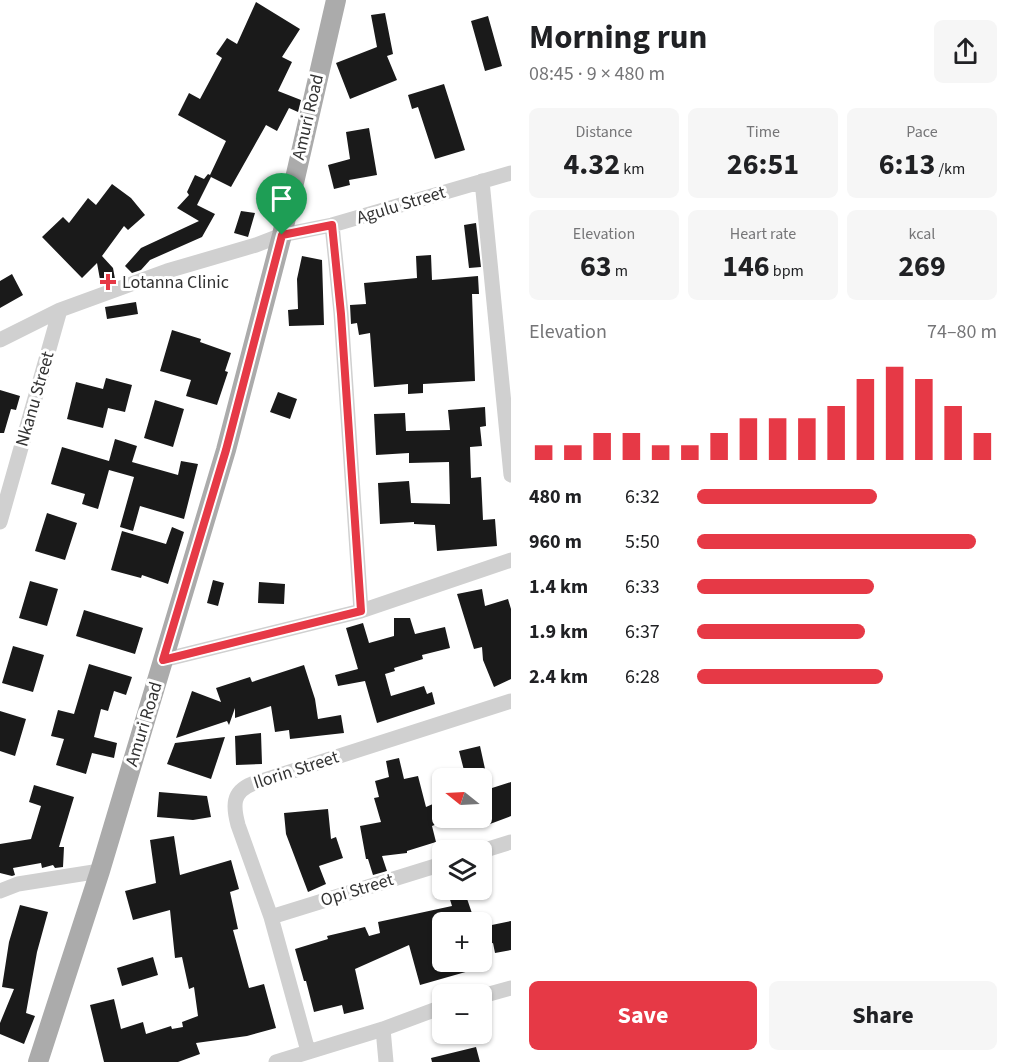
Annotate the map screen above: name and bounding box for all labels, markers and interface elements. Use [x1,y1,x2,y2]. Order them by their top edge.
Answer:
text: Morning run [529,14,707,61]
button: share [934,20,997,83]
text: 08:45 · 9 × 480 m [529,60,665,88]
street label: Amuri Road [286,72,330,162]
text: Distance [576,121,632,143]
text: Time [746,121,780,143]
text: Pace [906,121,938,143]
text: 4.32 [564,143,620,186]
text: 26:51 [727,143,799,186]
text: 6:13 [879,143,935,186]
text: km [620,158,644,180]
text: /km [935,158,965,180]
pin [256,173,307,235]
street label: Agulu Street [353,180,449,230]
icon: arrive [265,182,298,215]
text: Elevation [573,223,635,245]
text: Heart rate [730,223,796,245]
text: kcal [909,223,935,245]
text: 63 [580,245,612,288]
text: 146 [722,245,770,288]
text: 269 [898,245,946,288]
text: m [612,260,628,282]
text: bpm [770,260,804,282]
place label: Lotanna Clinic [122,270,229,295]
marker: Lotanna Clinic [99,273,117,291]
text: Elevation [529,318,607,346]
text: 74–80 m [927,318,997,346]
street label: Nkanu Street [10,349,60,449]
text: 480 m [529,483,582,511]
text: 6:32 [625,483,660,511]
text: 960 m [529,528,582,556]
text: 5:50 [625,528,660,556]
text: 1.4 km [529,573,588,601]
text: 6:33 [625,573,660,601]
text: 1.9 km [529,618,588,646]
text: 6:37 [625,618,660,646]
text: 2.4 km [529,663,588,691]
text: 6:28 [625,663,660,691]
street label: Amuri Road [119,679,169,769]
street label: Ilorin Street [250,744,342,796]
north arrow [432,768,492,828]
map controls [432,768,492,1044]
button: layers [432,840,492,900]
street label: Opi Street [317,867,397,913]
button: + [432,912,492,972]
button: Save [529,981,757,1050]
button: Share [769,981,997,1050]
button: − [432,984,492,1044]

